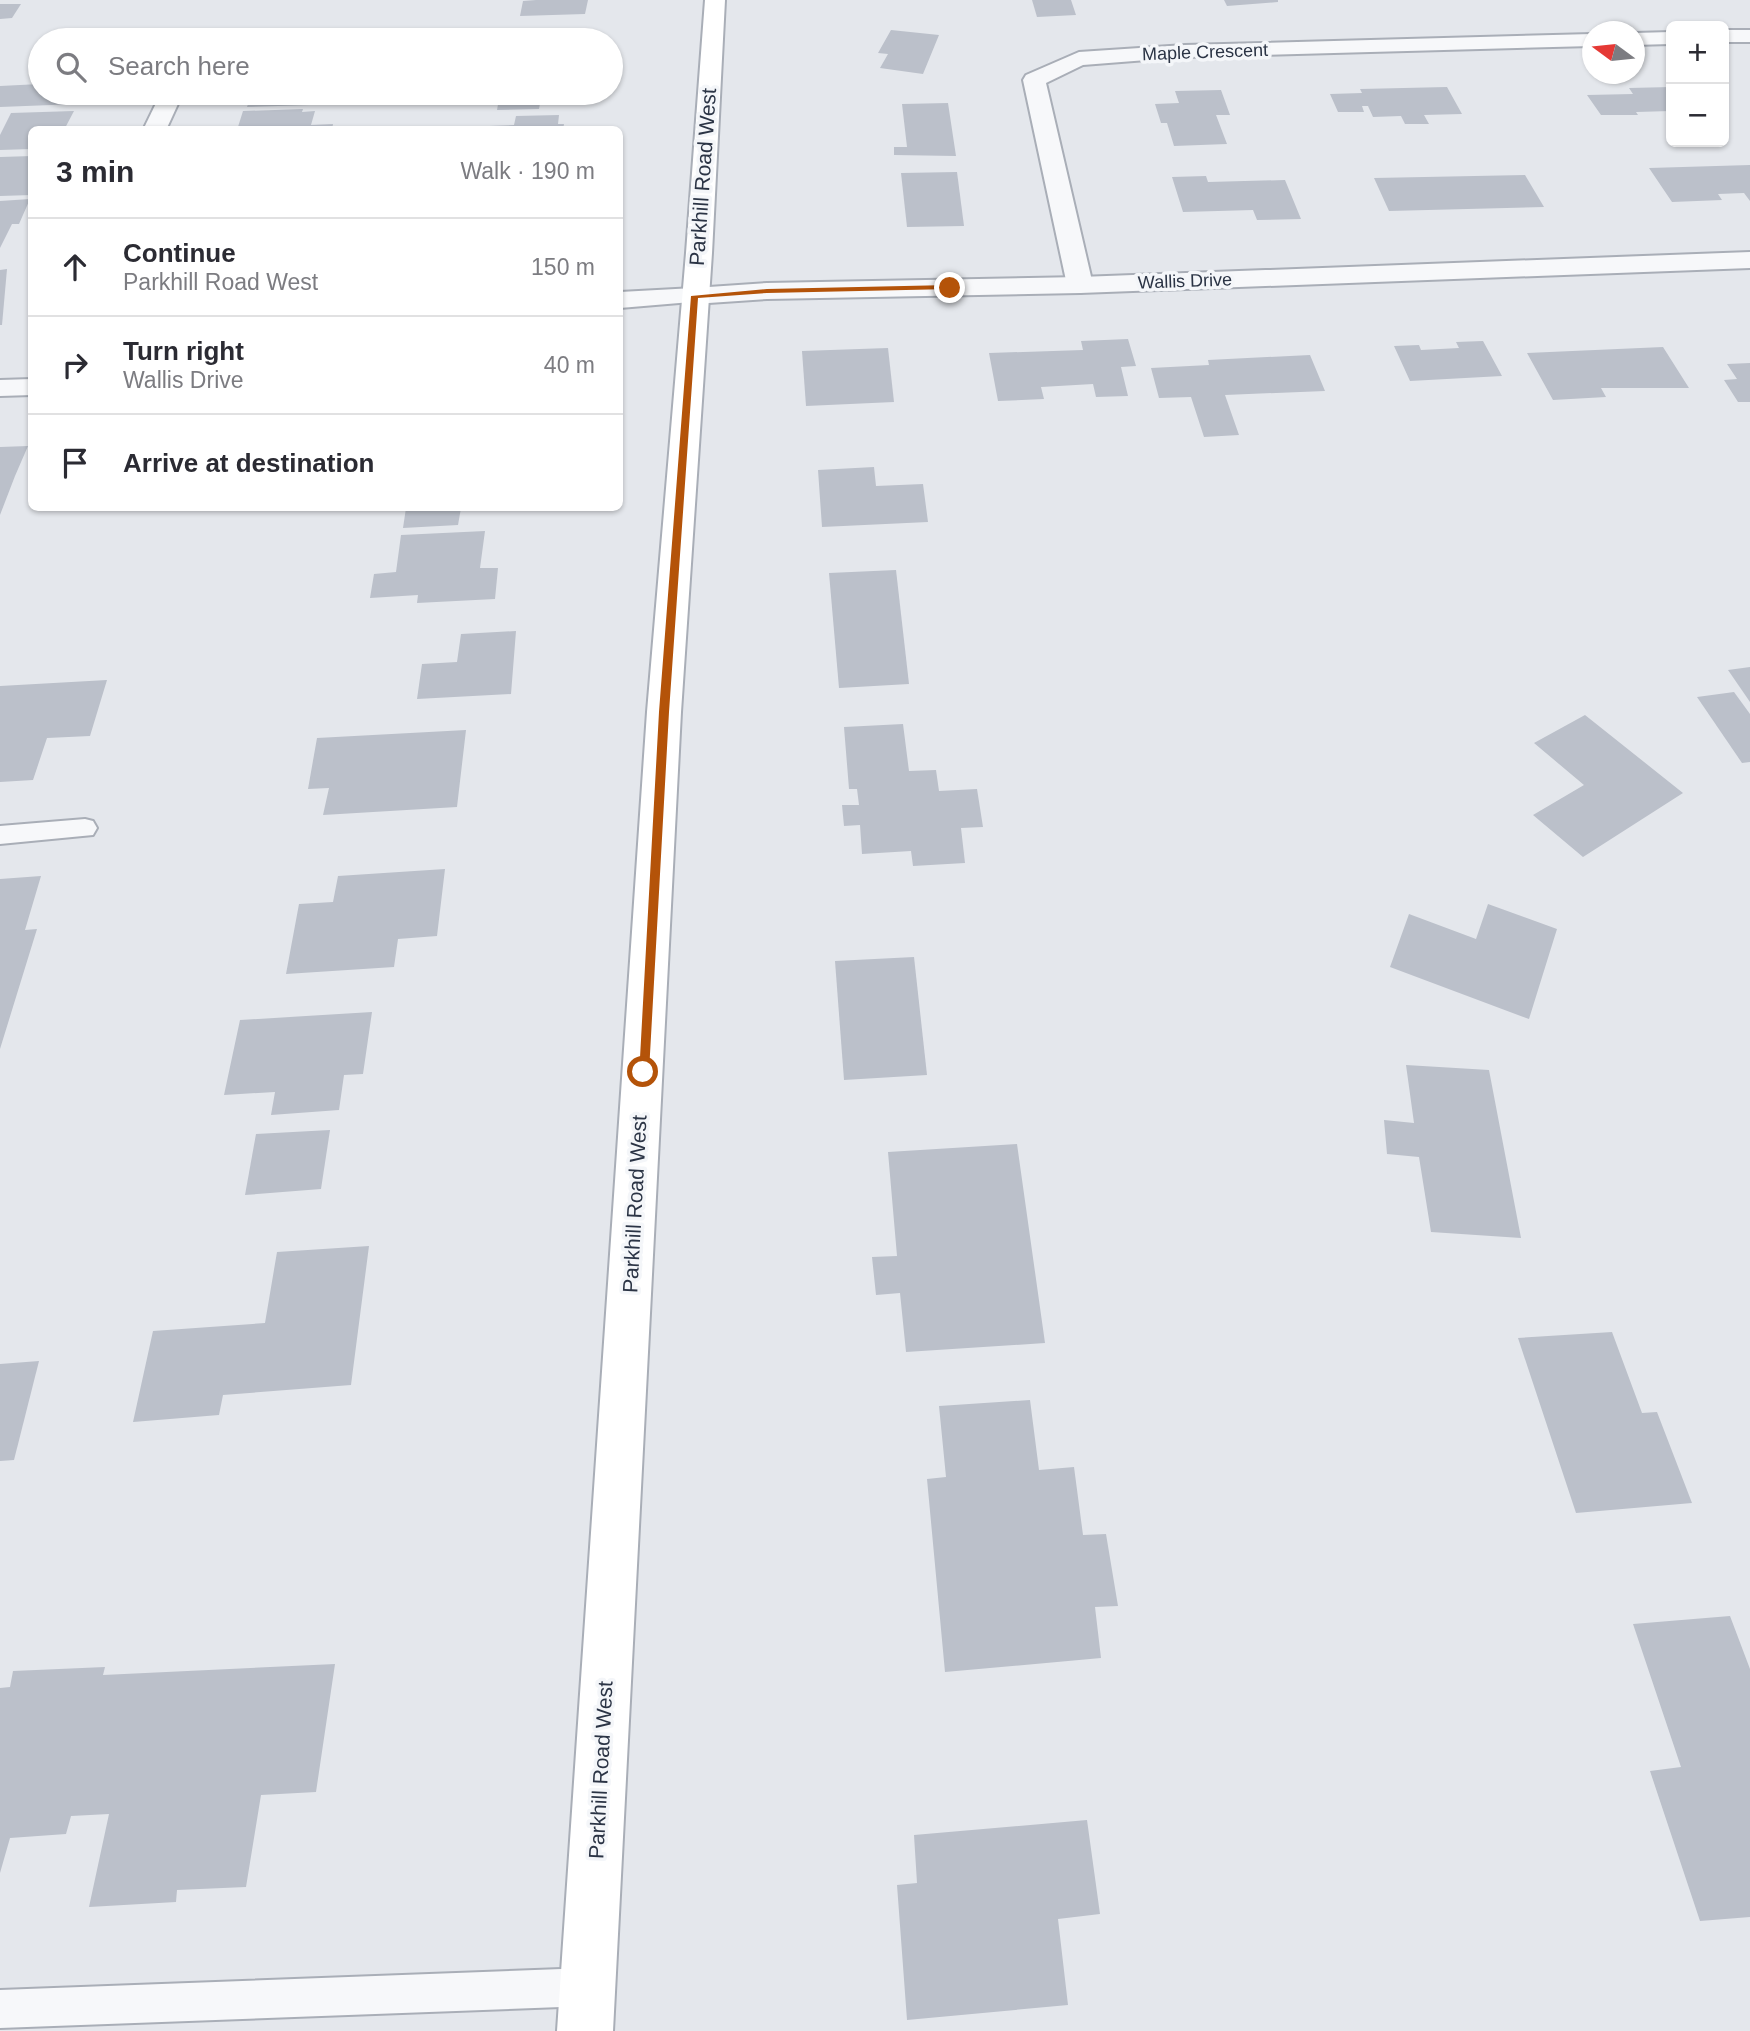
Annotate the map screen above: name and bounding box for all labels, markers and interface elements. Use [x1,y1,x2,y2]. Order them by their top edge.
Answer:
north arrow [1582,21,1645,84]
map controls [1666,21,1729,147]
button: + [1666,21,1729,84]
search box [28,28,623,105]
street label: Maple Crescent [1142,40,1268,64]
icon: search [52,48,90,86]
text: Search here [108,51,250,81]
button: − [1666,84,1729,147]
street label: Parkhill Road West [685,87,720,267]
text: 3 min [56,155,134,188]
text: Walk · 190 m [460,158,595,184]
text: Continue [123,238,236,268]
icon: ahead [56,248,94,286]
text: 150 m [531,254,595,280]
text: Parkhill Road West [123,269,318,295]
street label: Wallis Drive [1138,269,1232,293]
route end [934,272,965,303]
text: Turn right [123,336,244,366]
icon: right [56,346,94,384]
text: 40 m [544,352,595,378]
text: Wallis Drive [123,367,244,393]
icon: arrive [56,444,94,482]
text: Arrive at destination [123,448,374,478]
route start [627,1056,658,1087]
street label: Parkhill Road West [618,1114,651,1294]
street label: Parkhill Road West [584,1680,617,1860]

